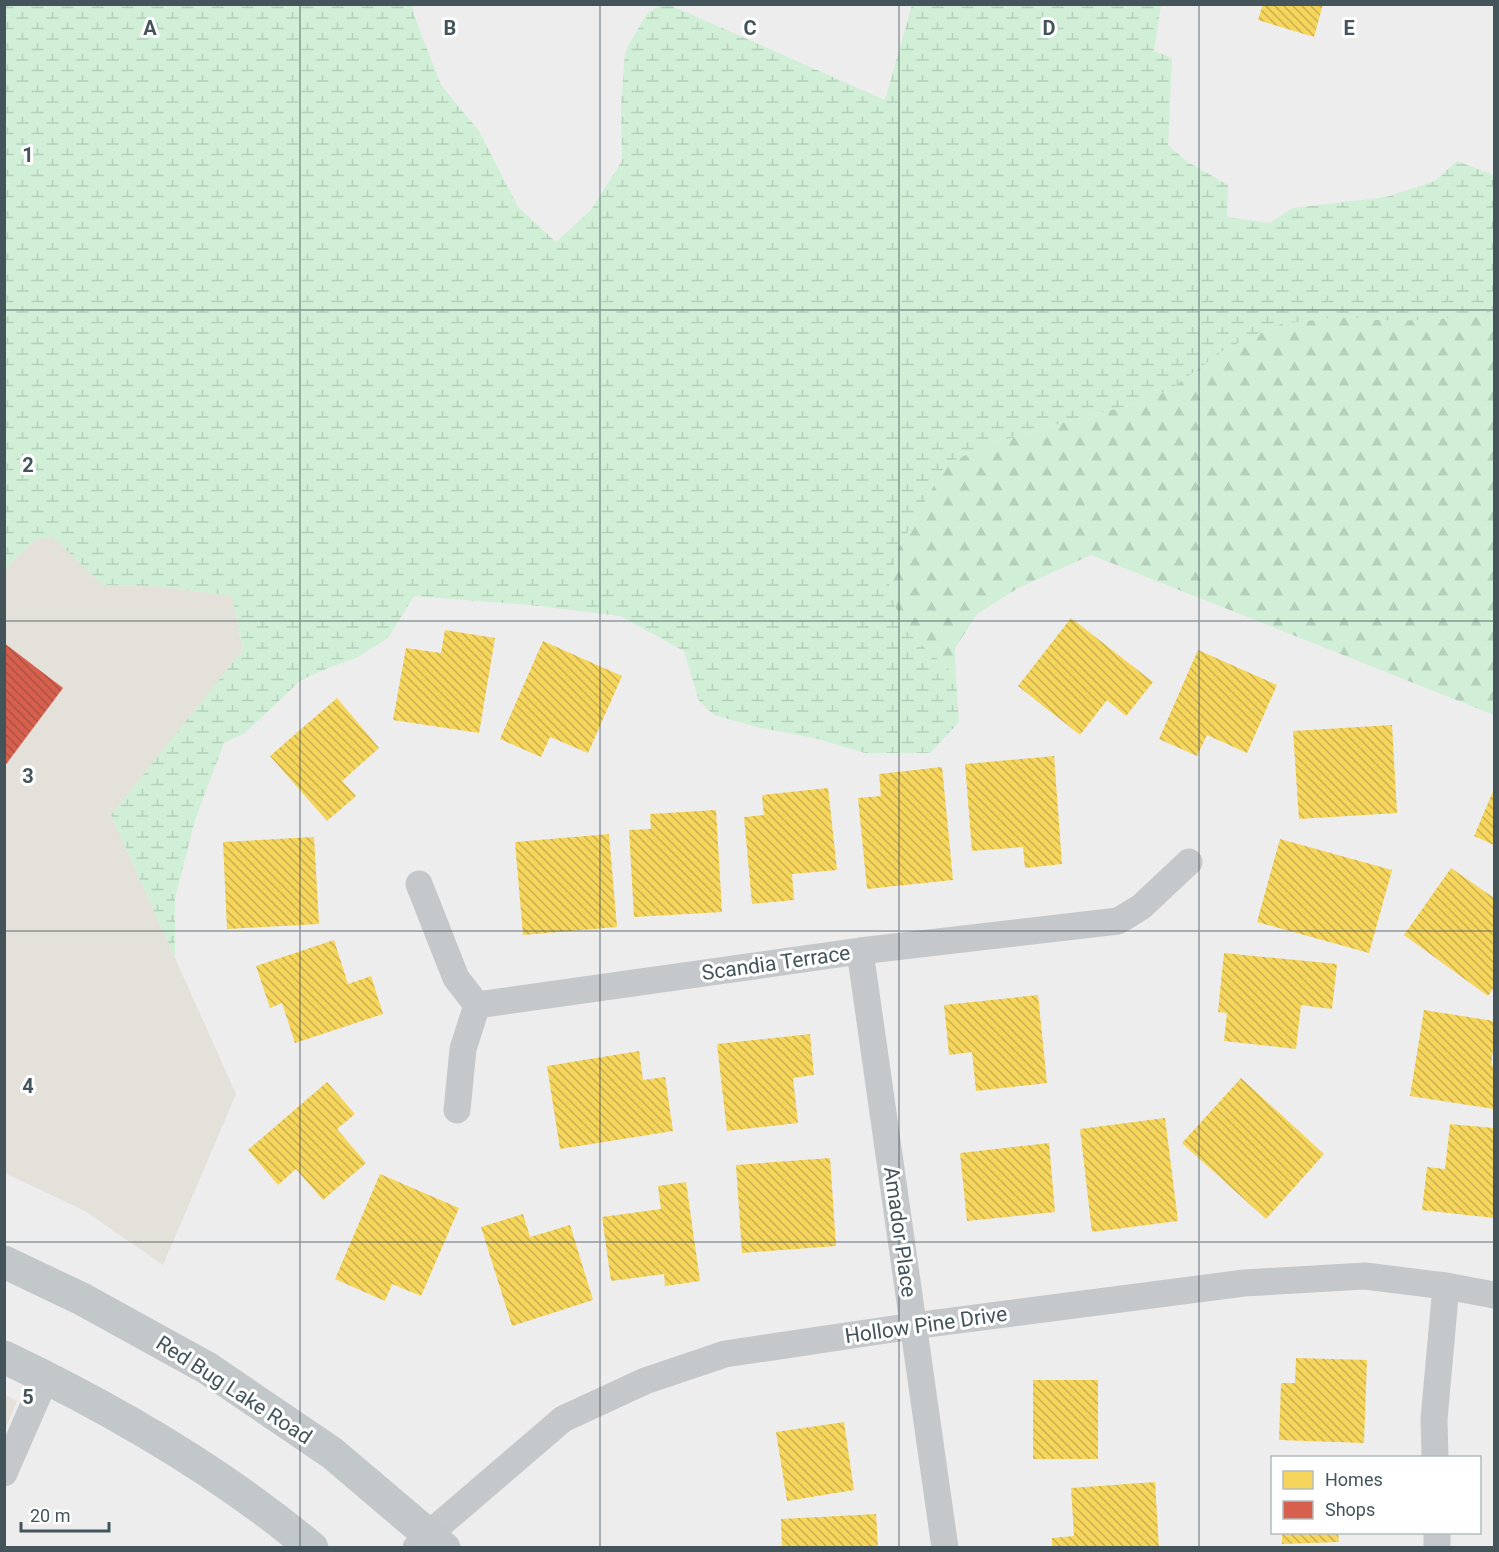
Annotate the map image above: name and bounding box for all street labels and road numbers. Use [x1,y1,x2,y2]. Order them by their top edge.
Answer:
street label: Scandia Terrace [700,941,852,985]
street label: Amador Place [879,1165,921,1299]
street label: Hollow Pine Drive [843,1302,1009,1348]
street label: Red Bug Lake Road [152,1331,316,1449]

